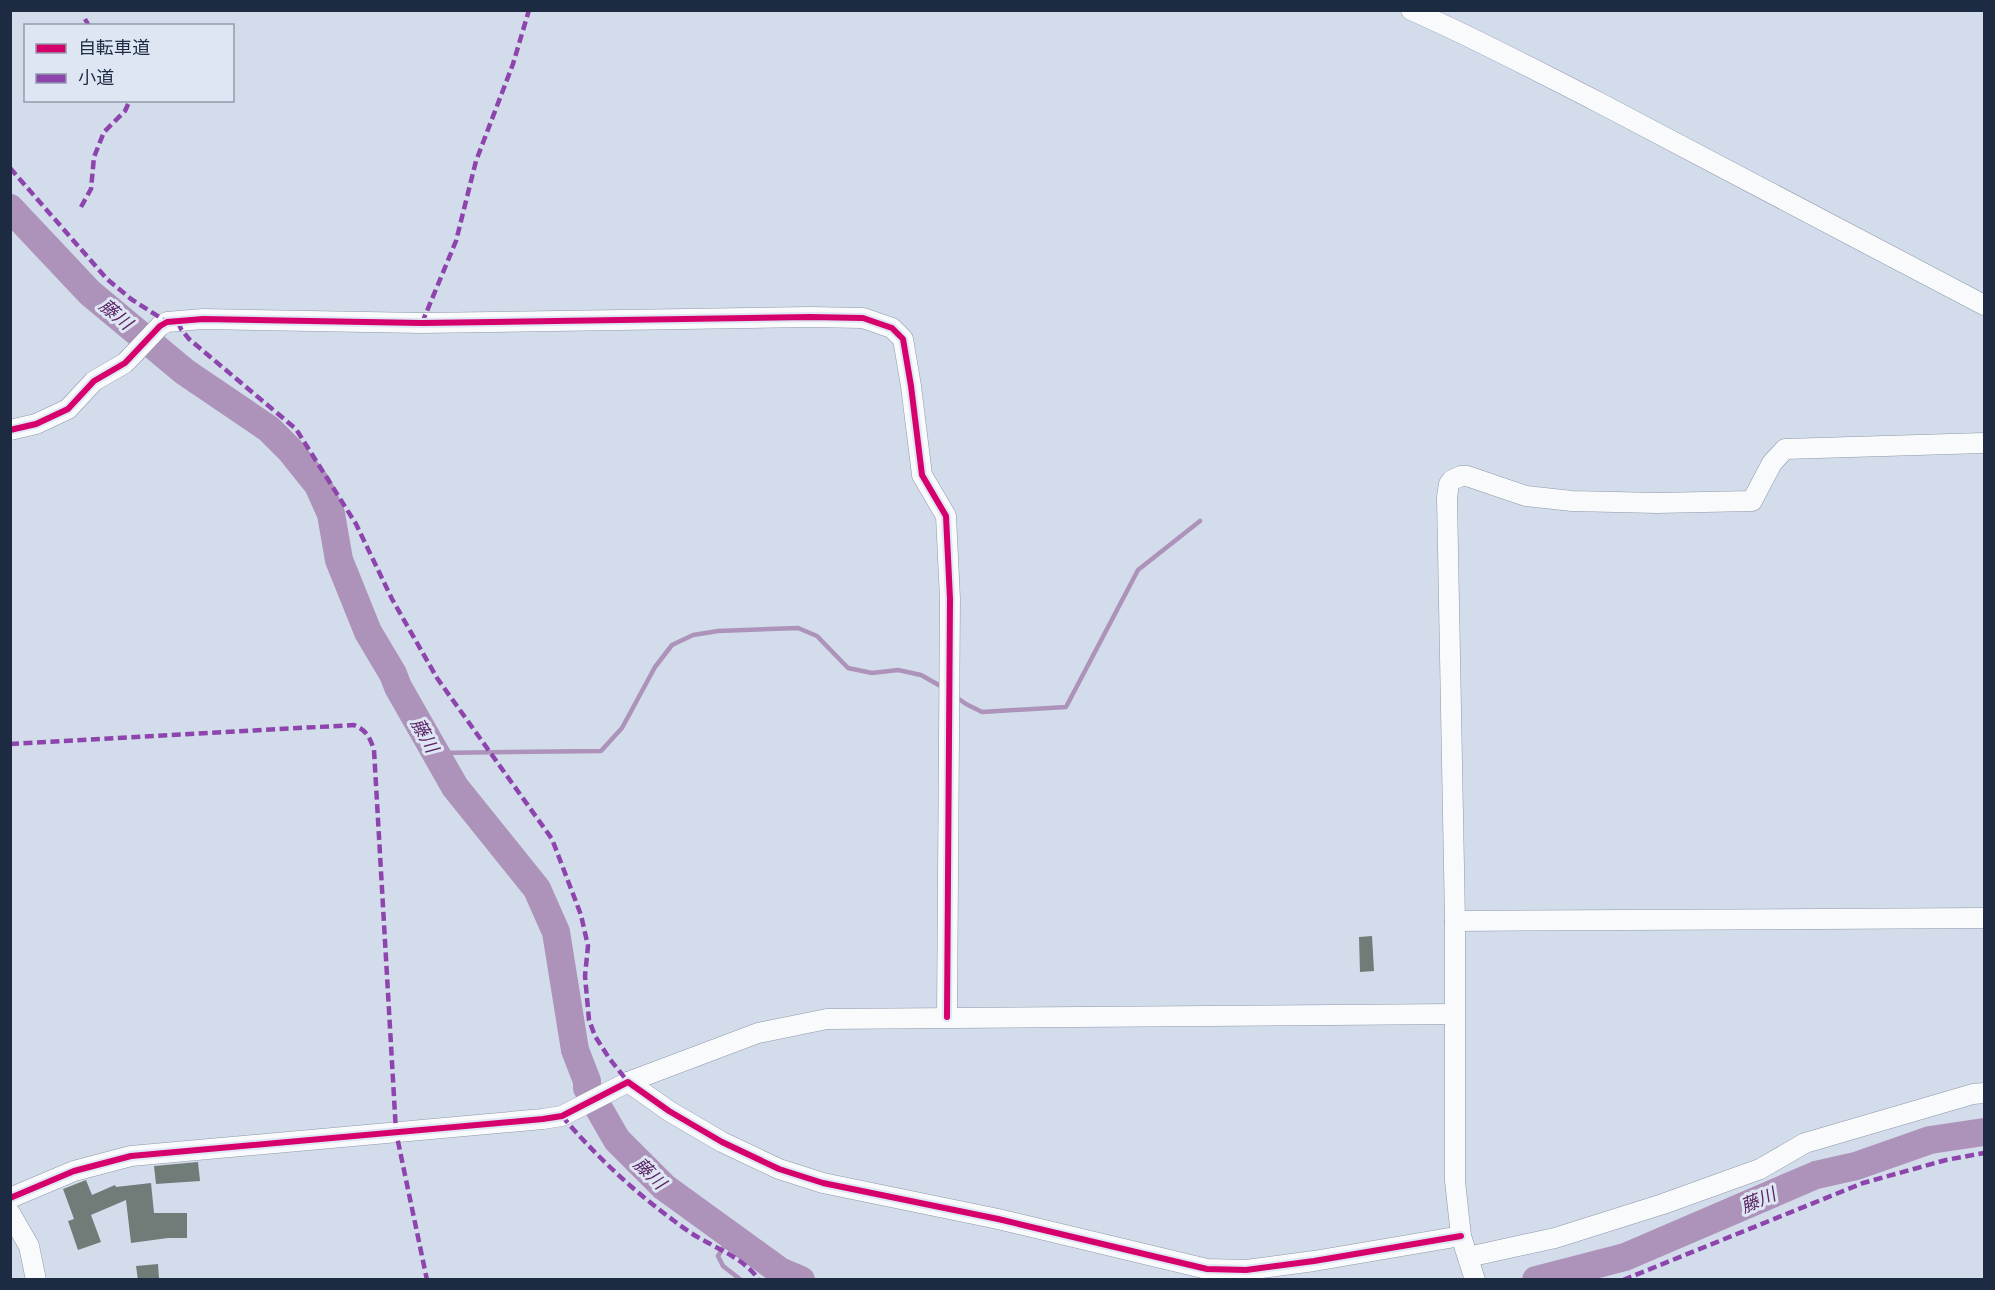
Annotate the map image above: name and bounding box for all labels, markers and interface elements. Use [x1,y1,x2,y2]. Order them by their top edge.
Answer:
legend [24,24,234,102]
text: 自転車道 [78,37,150,58]
text: 小道 [78,67,114,88]
water label: 藤川 [95,294,138,335]
water label: 藤川 [407,714,444,758]
water label: 藤川 [630,1153,672,1194]
water label: 藤川 [1737,1183,1781,1217]

